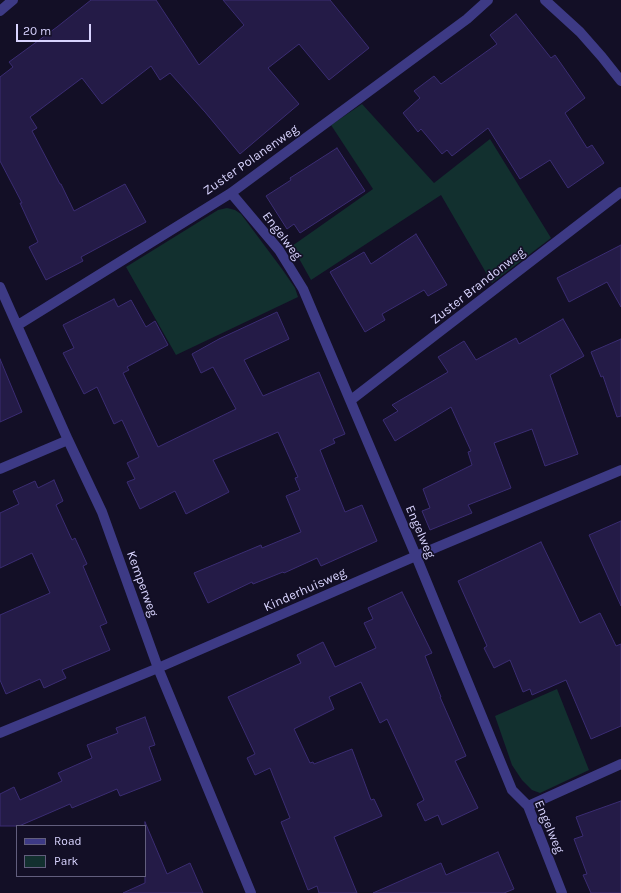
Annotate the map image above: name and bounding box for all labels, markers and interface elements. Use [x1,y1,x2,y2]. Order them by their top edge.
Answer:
scale bar [18,16,93,42]
text: 20 m [23,24,51,38]
street label: Zuster Polanenweg [200,121,302,199]
street label: Engelweg [259,209,305,263]
street label: Zuster Brandonweg [428,244,528,328]
street label: Engelweg [402,503,438,561]
street label: Kemperweg [123,549,161,619]
street label: Kinderhuisweg [261,565,349,615]
street label: Engelweg [531,798,567,856]
legend [16,825,146,877]
text: Road [54,834,82,848]
text: Park [54,854,78,868]

